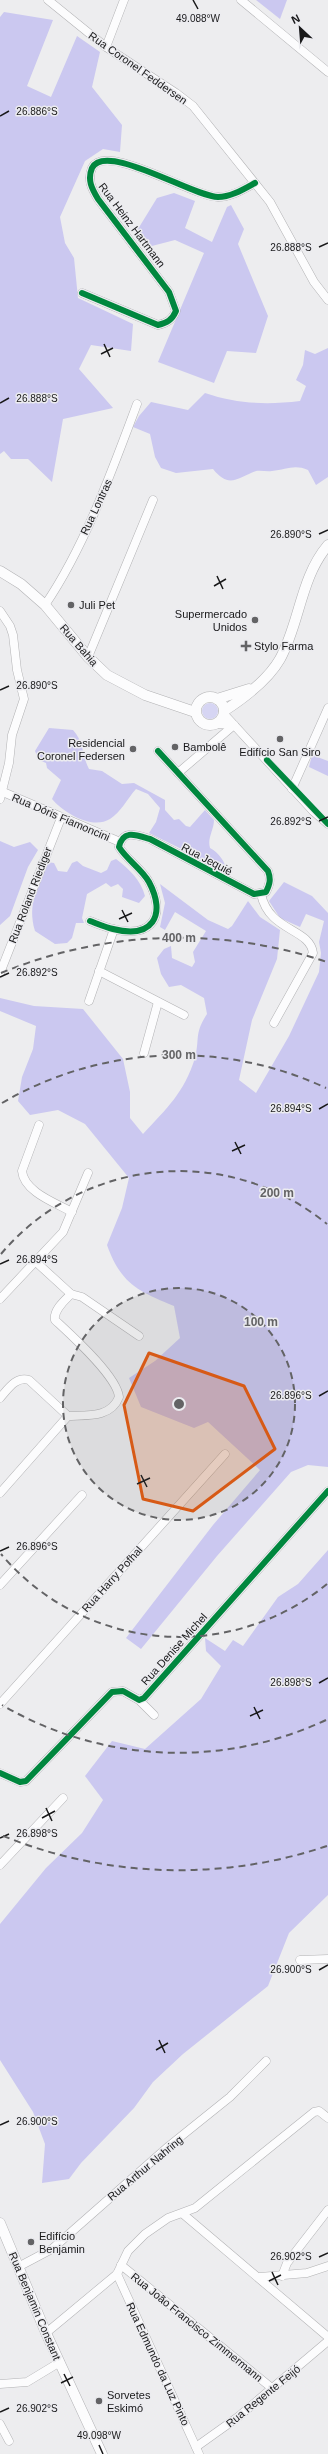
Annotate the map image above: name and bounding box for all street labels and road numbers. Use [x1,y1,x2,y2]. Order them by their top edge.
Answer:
street label: Rua Coronel Feddersen [86,29,190,107]
street label: Rua Heinz Hartmann [96,180,168,270]
street label: Rua Lontras [78,477,114,537]
street label: Rua Bahia [58,622,101,669]
street label: Rua Dóris Fiamoncini [10,791,112,843]
street label: Rua Jequié [180,841,234,877]
street label: Rua Roland Riediger [6,845,54,945]
street label: Rua Harry Pofhal [79,1544,145,1614]
street label: Rua Denise Michel [139,1611,209,1687]
street label: Rua Arthur Nahring [105,2133,185,2203]
street label: Rua Benjamin Constant [7,2250,63,2362]
street label: Rua João Francisco Zimmermann [129,2270,265,2384]
street label: Rua Edmundo da Luz Pinto [124,2300,192,2428]
street label: Rua Regente Feijó [224,2362,302,2430]

